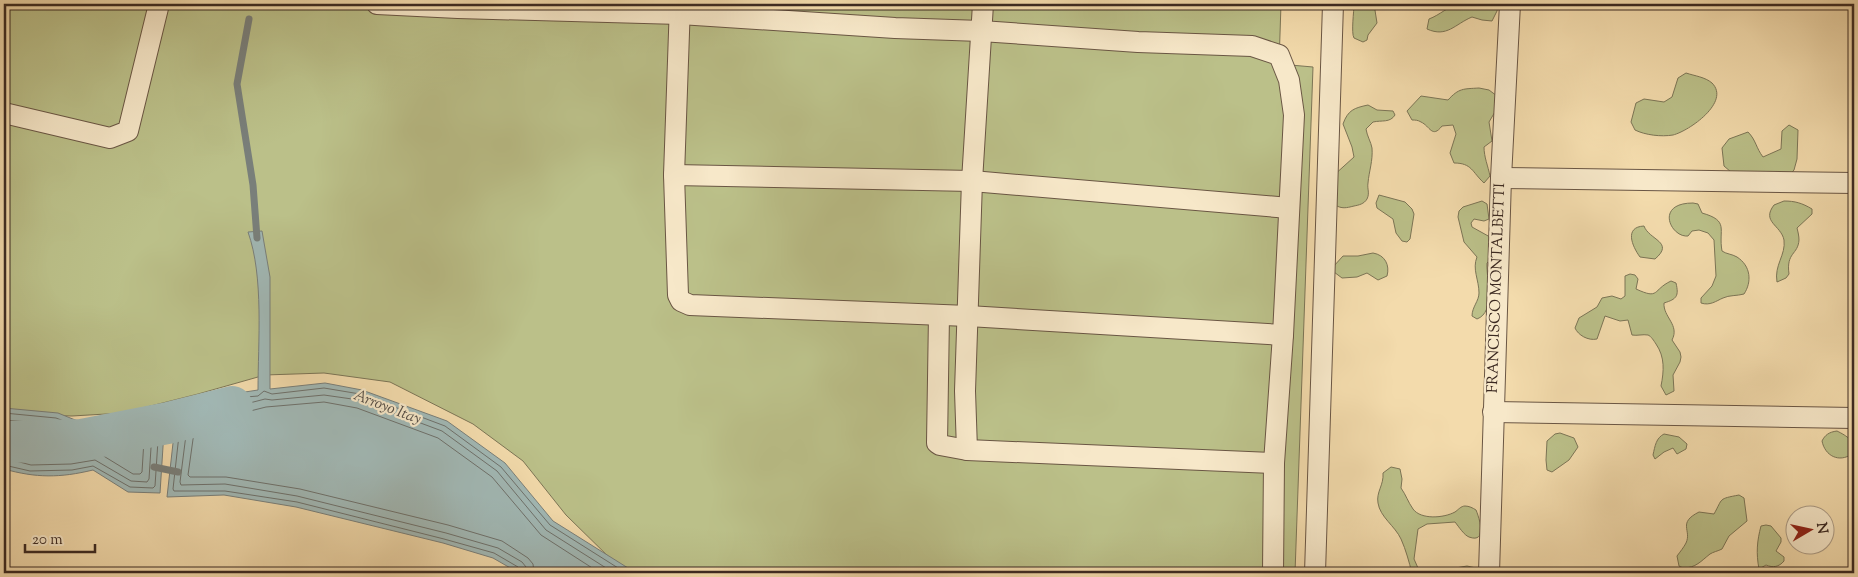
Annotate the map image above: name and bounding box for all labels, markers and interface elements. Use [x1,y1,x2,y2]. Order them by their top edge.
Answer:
street label: FRANCISCO MONTALBETTI [1483,182,1511,393]
water label: Arroyo Itay [350,385,425,432]
north arrow [1786,504,1836,554]
text: N [1810,521,1832,535]
scale bar [25,522,95,554]
text: 20 m [32,530,63,551]

